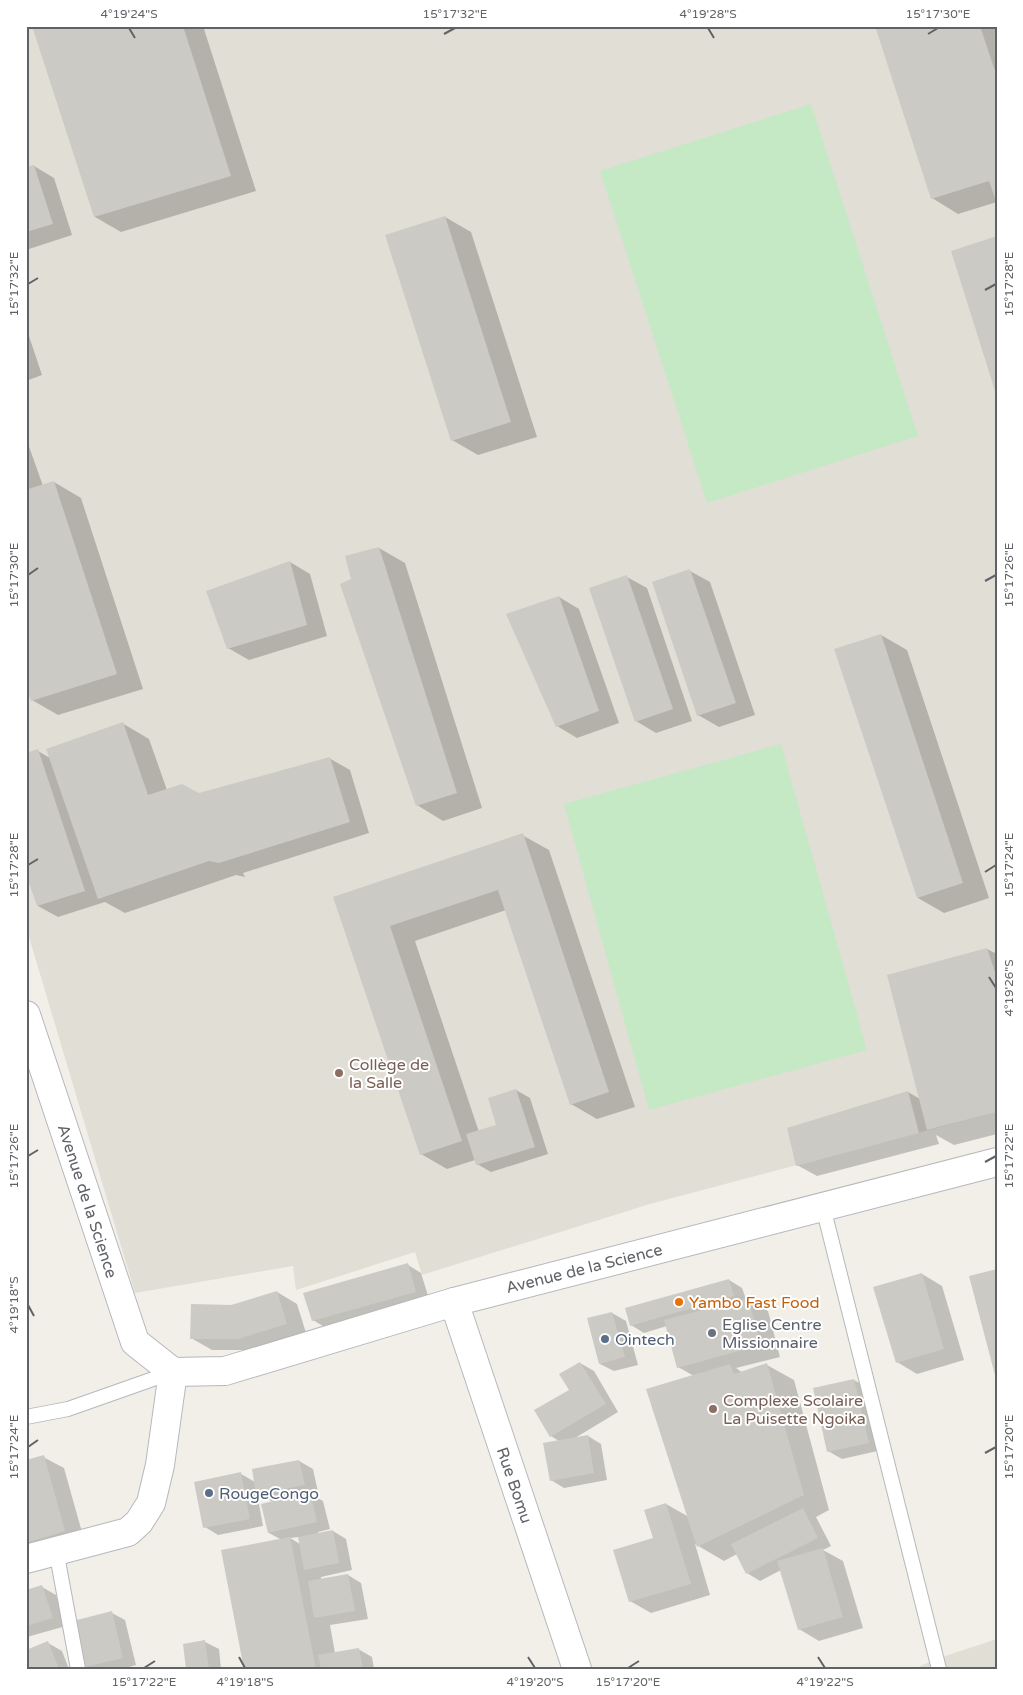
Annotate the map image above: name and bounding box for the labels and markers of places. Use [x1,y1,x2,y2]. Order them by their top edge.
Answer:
place label: Collège de la Salle [349,1055,429,1093]
marker: Collège de la Salle [333,1067,345,1079]
place label: Yambo Fast Food [689,1293,820,1313]
marker: Yambo Fast Food [673,1296,685,1308]
place label: Eglise Centre Missionnaire [722,1315,821,1353]
marker: Eglise Centre Missionnaire [706,1327,718,1339]
place label: Ointech [615,1330,675,1350]
marker: Ointech [599,1333,611,1345]
place label: Complexe Scolaire La Puisette Ngoika [723,1391,866,1429]
marker: Complexe Scolaire La Puisette Ngoika [707,1403,719,1415]
place label: RougeCongo [219,1484,319,1504]
marker: RougeCongo [203,1487,215,1499]

